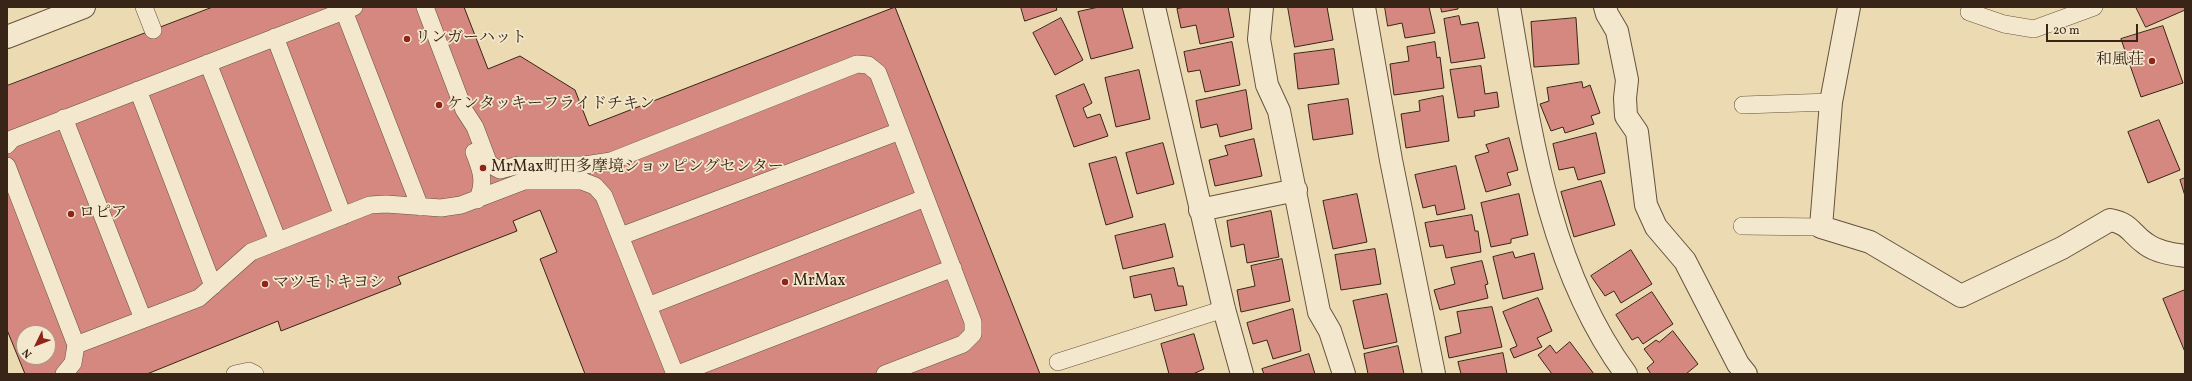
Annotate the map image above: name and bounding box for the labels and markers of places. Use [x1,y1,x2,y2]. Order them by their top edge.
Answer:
place label: リンガーハット [415,29,527,49]
marker: リンガーハット [402,34,412,44]
place label: 和風荘 [2096,51,2144,71]
marker: 和風荘 [2147,56,2157,66]
place label: ケンタッキーフライドチキン [447,95,655,115]
marker: ケンタッキーフライドチキン [434,100,444,110]
place label: MrMax町田多摩境ショッピングセンター [491,158,784,178]
marker: MrMax町田多摩境ショッピングセンター [478,163,488,173]
place label: ロピア [79,204,127,224]
marker: ロピア [66,209,76,219]
place label: MrMax [793,272,846,292]
place label: マツモトキヨシ [273,274,385,294]
marker: MrMax [780,277,790,287]
marker: マツモトキヨシ [260,279,270,289]

